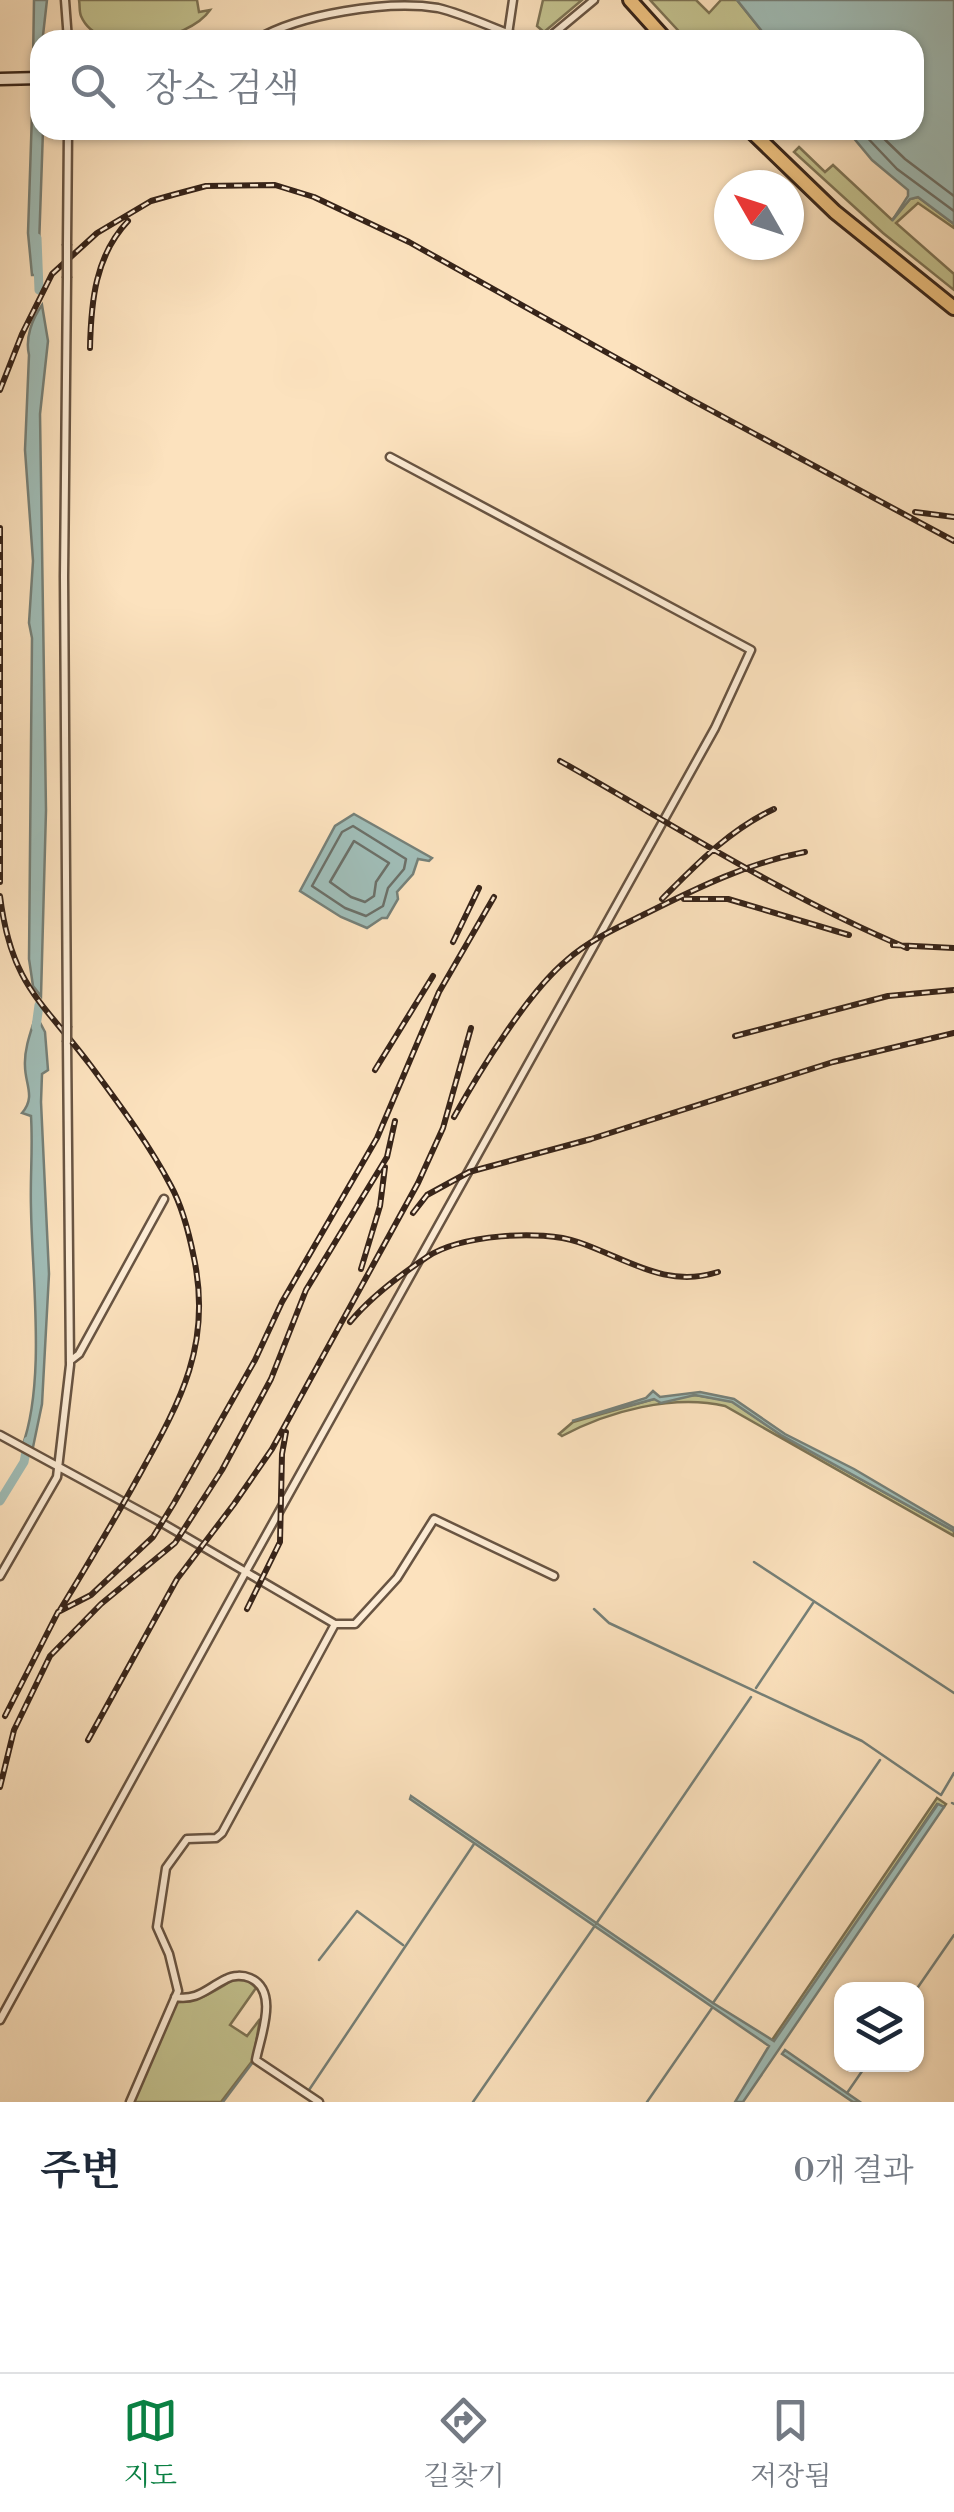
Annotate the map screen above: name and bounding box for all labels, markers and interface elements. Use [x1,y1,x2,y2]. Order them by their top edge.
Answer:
search box [30,30,924,140]
icon: search [65,58,120,113]
text: 장소 검색 [145,66,300,113]
north arrow [714,170,804,260]
map controls [834,1982,924,2072]
button: layers [834,1982,924,2072]
text: 주변 [40,2145,121,2198]
text: 0개 결과 [793,2151,914,2191]
tab: 지도 [123,2393,178,2494]
tab: 길찾기 [423,2393,505,2494]
tab: 저장됨 [750,2393,831,2494]

